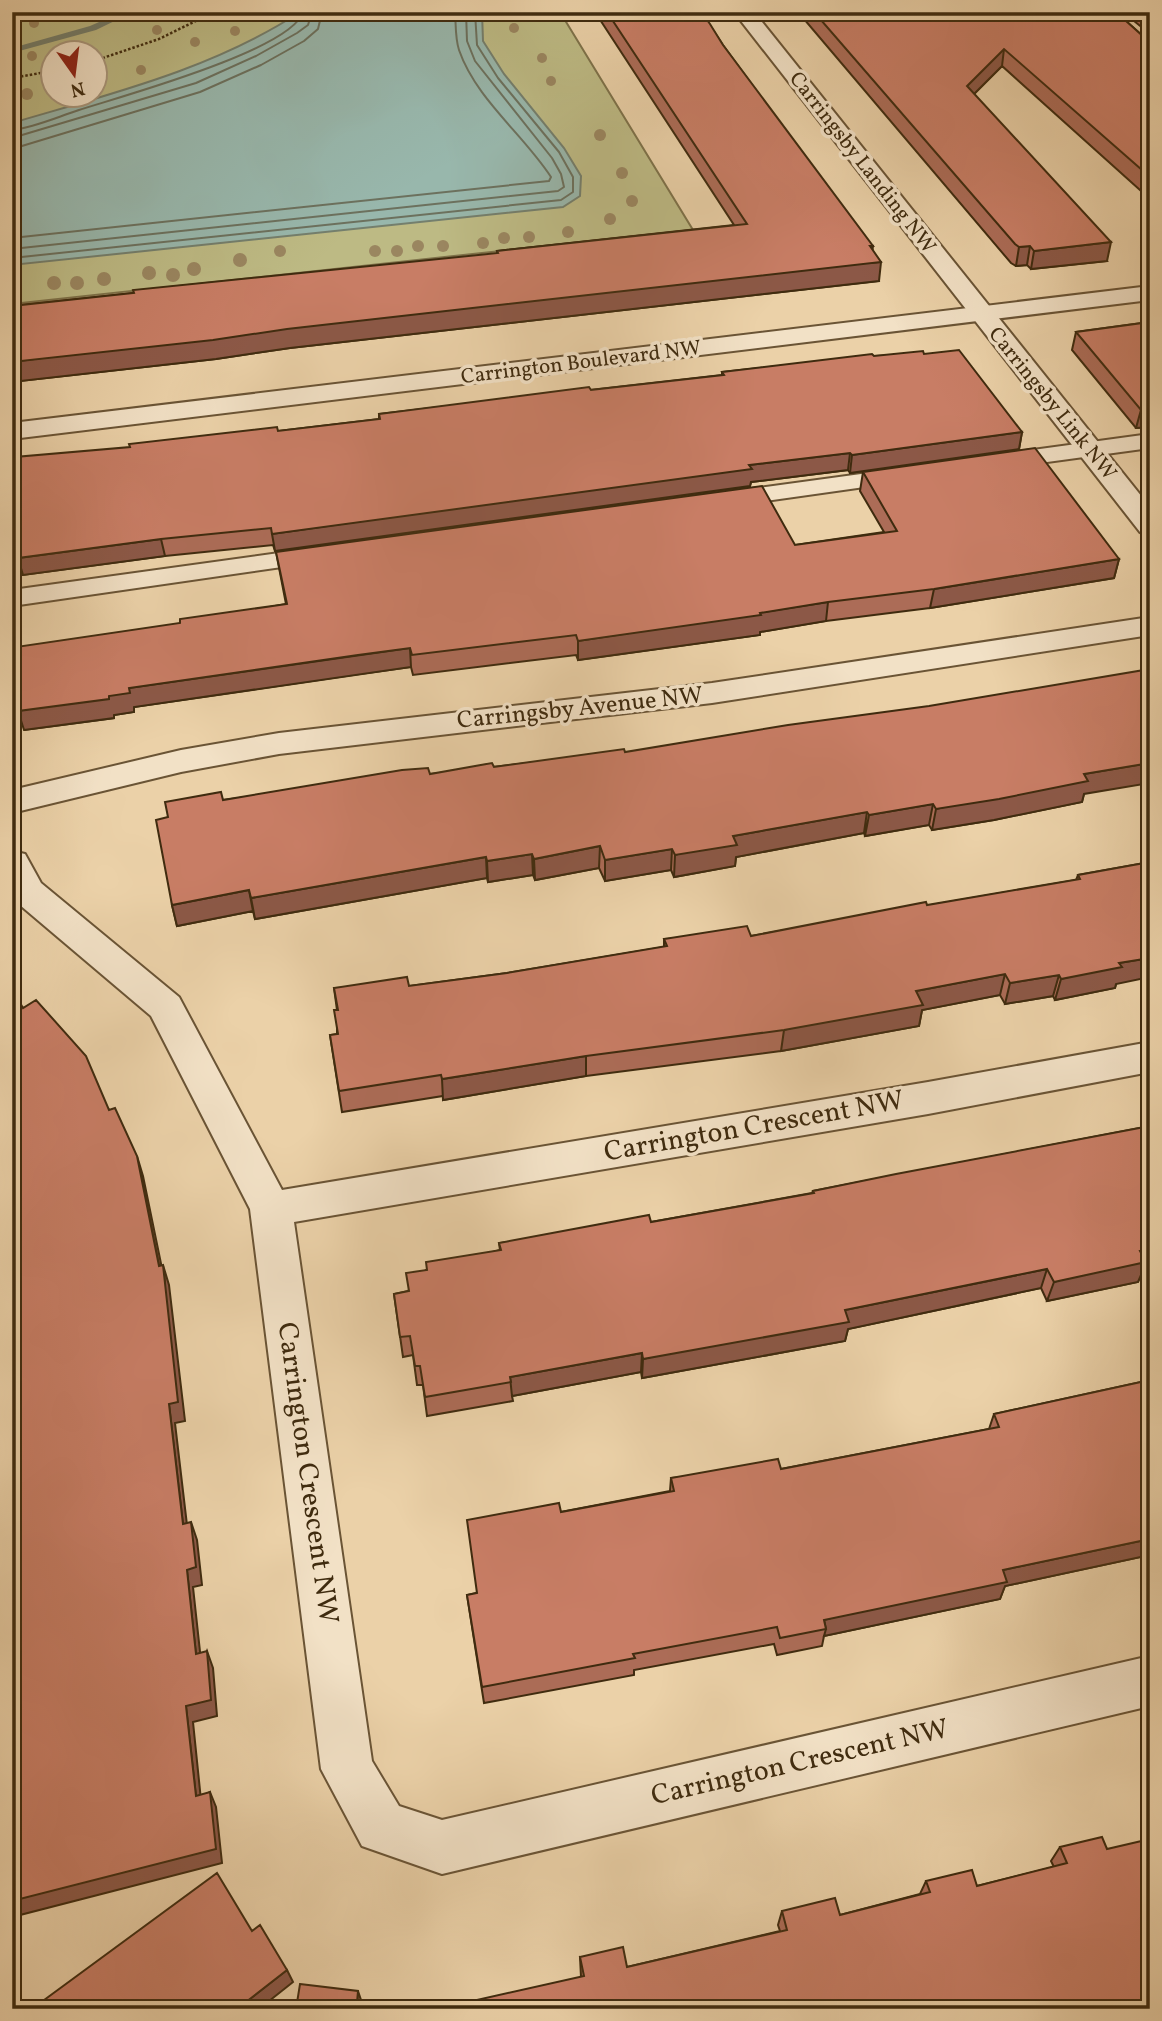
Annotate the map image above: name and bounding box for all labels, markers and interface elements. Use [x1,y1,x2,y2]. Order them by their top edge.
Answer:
north arrow [38,38,108,108]
street label: Carringsby Landing NW [782,66,942,260]
text: N [68,74,87,103]
street label: Carringsby Link NW [981,321,1123,487]
street label: Carrington Boulevard NW [459,334,703,392]
street label: Carringsby Avenue NW [455,679,705,739]
street label: Carrington Crescent NW [601,1081,907,1173]
street label: Carrington Crescent NW [267,1320,347,1626]
street label: Carrington Crescent NW [648,1710,952,1816]

